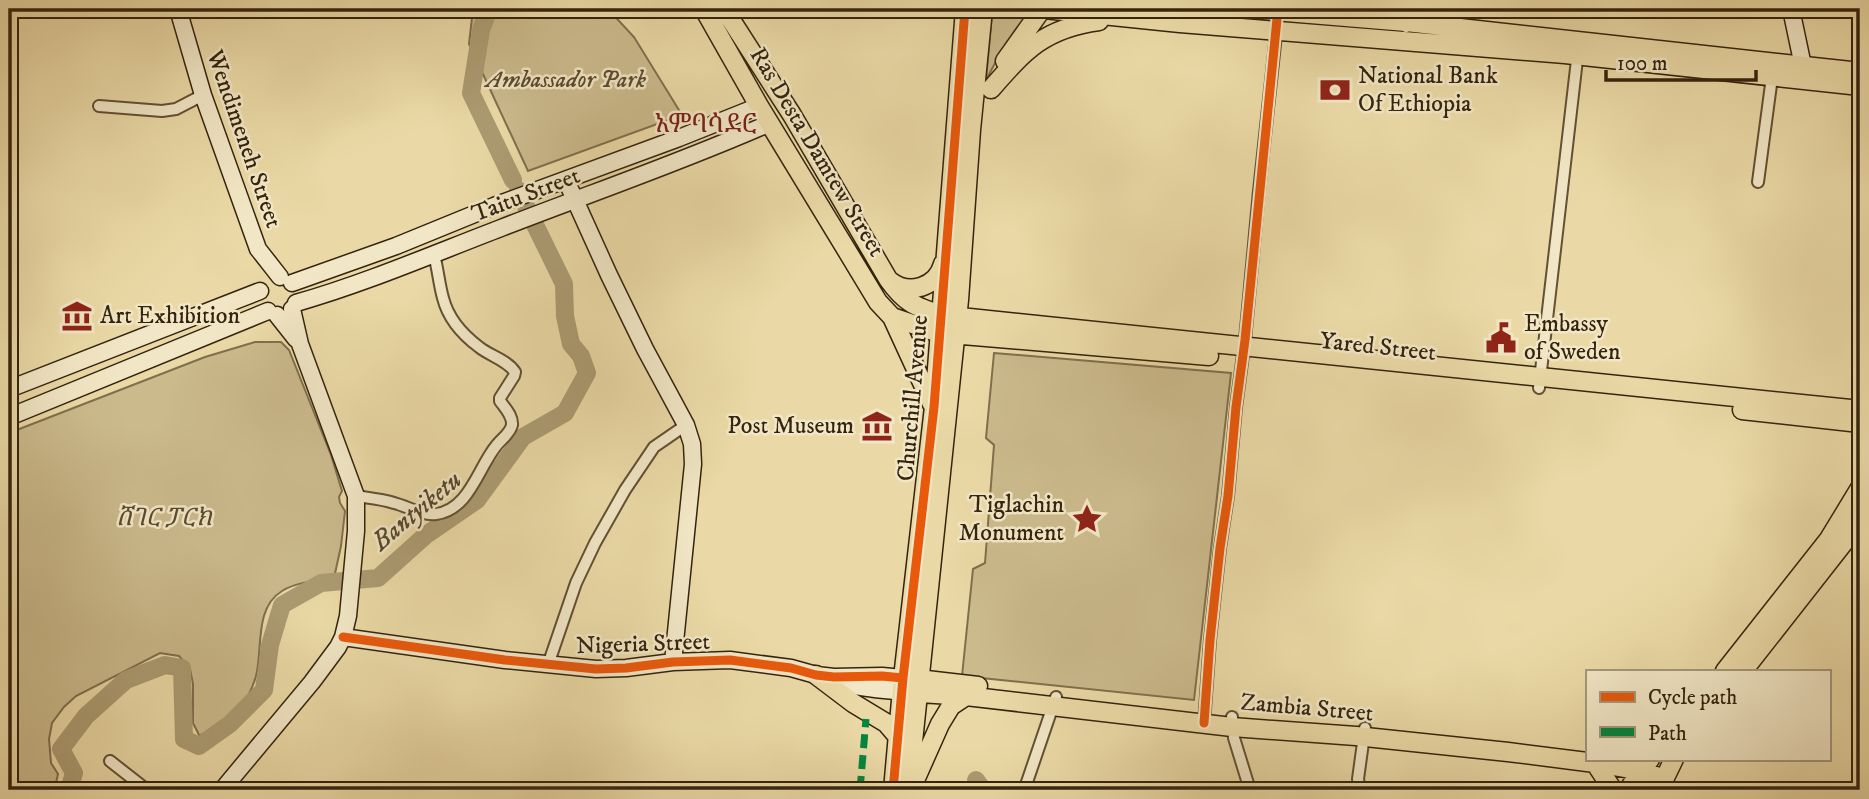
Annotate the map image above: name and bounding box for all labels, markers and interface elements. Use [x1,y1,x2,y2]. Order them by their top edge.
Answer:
scale bar [1606,38,1757,82]
street label: Ras Desta Damtew Street [743,42,892,262]
street label: Wendimeneh Street [199,45,289,232]
text: 100 m [1617,51,1668,77]
place label: National Bank Of Ethiopia [1358,61,1498,119]
park label: Ambassador Park [483,65,646,95]
bank icon: National Bank Of Ethiopia [1318,73,1352,107]
district label: አምባሳደር [655,108,757,141]
street label: Taitu Street [468,161,585,229]
museum icon: Art Exhibition [60,299,94,333]
place label: Art Exhibition [100,301,240,331]
place label: Embassy of Sweden [1524,309,1621,367]
street label: Churchill Avenue [891,314,935,482]
public building icon: Embassy of Sweden [1484,321,1518,355]
street label: Yared Street [1318,326,1438,368]
museum icon: Post Museum [860,409,894,443]
place label: Post Museum [727,411,854,441]
water label: Bantyiketu [364,464,469,559]
place label: Tiglachin Monument [959,490,1064,548]
place icon: Tiglachin Monument [1070,502,1104,536]
park label: ሸገር ፓርክ [116,503,213,533]
street label: Nigeria Street [575,627,711,661]
legend [1586,670,1830,760]
text: Cycle path [1648,685,1737,711]
street label: Zambia Street [1239,687,1375,729]
text: Path [1648,721,1687,747]

